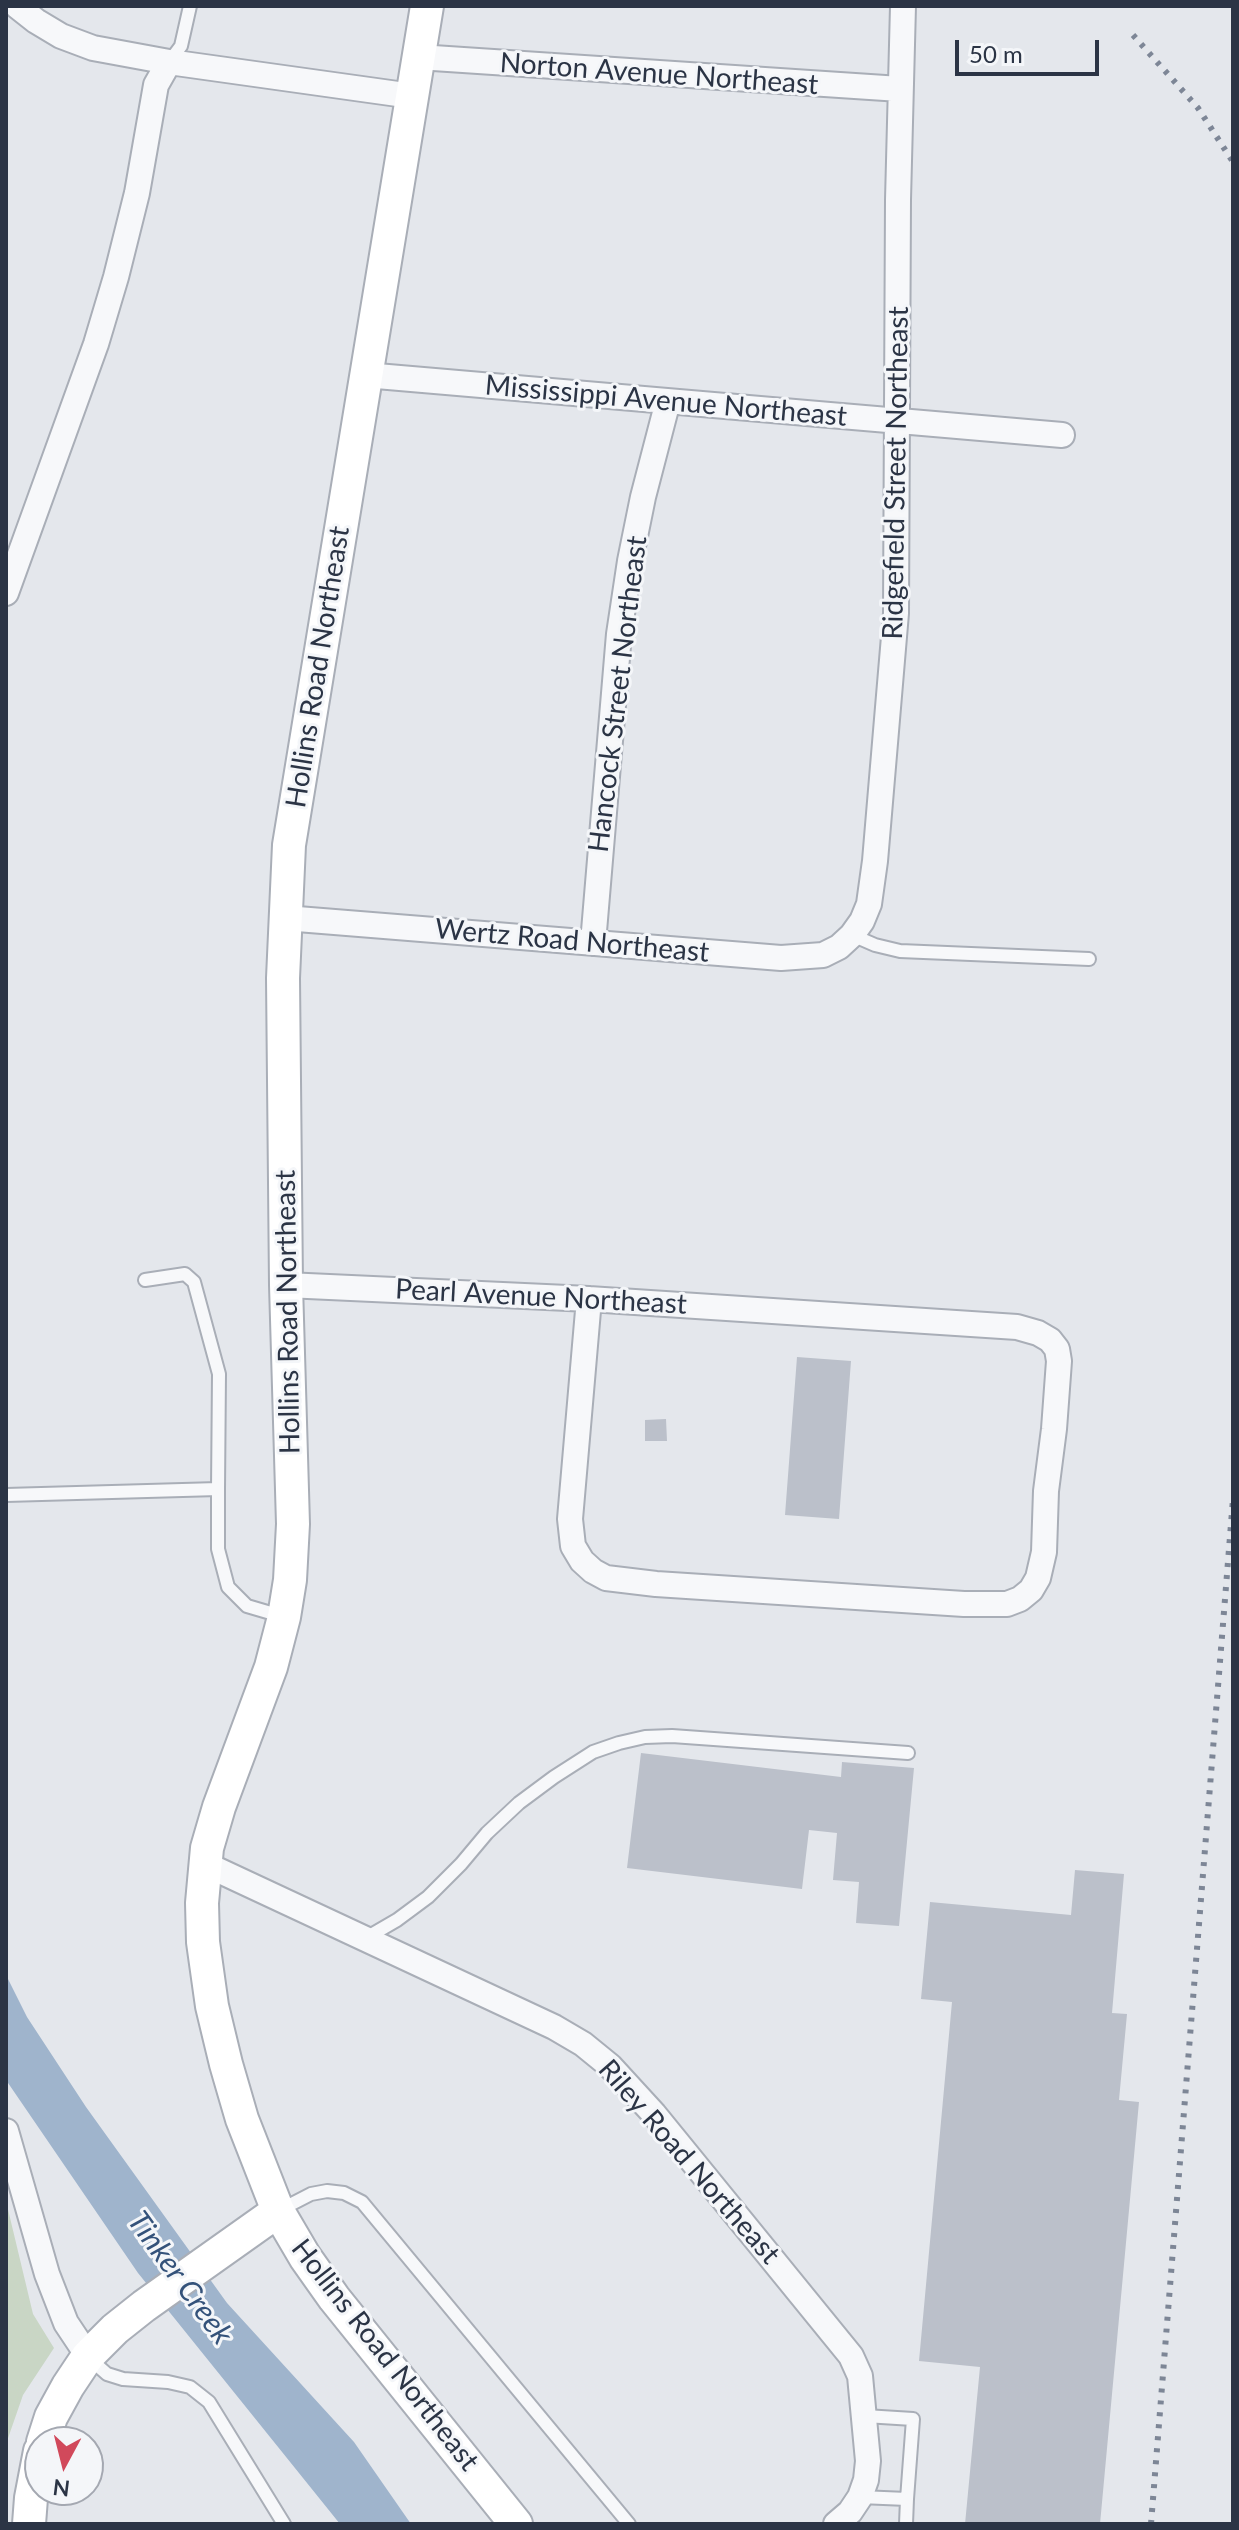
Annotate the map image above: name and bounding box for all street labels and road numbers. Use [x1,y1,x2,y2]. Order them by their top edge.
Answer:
street label: Norton Avenue Northeast [499,46,819,102]
street label: Ridgefield Street Northeast [876,306,916,640]
street label: Mississippi Avenue Northeast [484,368,848,434]
street label: Hollins Road Northeast [279,524,357,810]
street label: Hancock Street Northeast [582,534,654,854]
street label: Wertz Road Northeast [434,912,710,970]
street label: Hollins Road Northeast [269,1169,307,1455]
street label: Pearl Avenue Northeast [394,1273,688,1321]
street label: Riley Road Northeast [591,2053,787,2271]
street label: Hollins Road Northeast [284,2233,486,2477]

